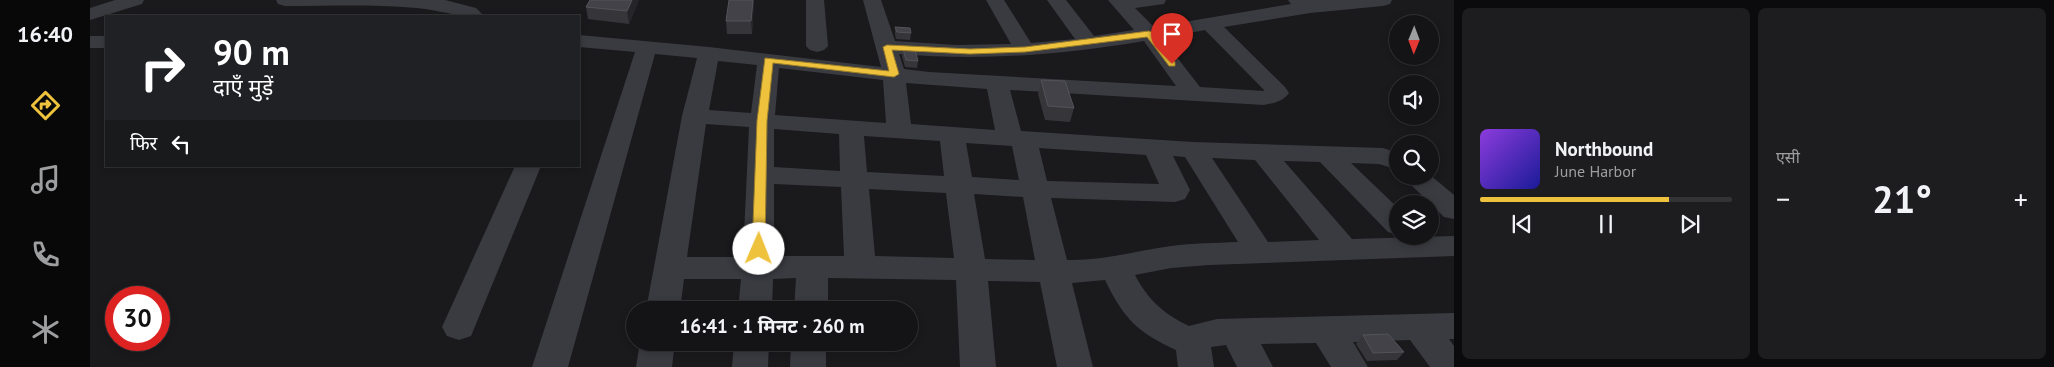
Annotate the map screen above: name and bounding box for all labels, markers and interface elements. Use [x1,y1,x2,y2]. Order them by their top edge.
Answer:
pin [1151,13,1193,64]
north arrow [1389,15,1439,65]
map controls [1389,15,1439,245]
text: 16:40 [17,20,73,48]
icon: arrive [1158,20,1186,48]
text: 90 m [213,29,290,75]
icon: right [130,35,195,100]
text: दाएँ मुड़ें [213,73,273,101]
button: sound [1389,75,1439,125]
icon: directions [28,88,63,123]
icon: left [167,130,195,158]
text: फिर [130,131,157,155]
button: search [1389,135,1439,185]
text: Northbound [1555,137,1653,161]
text: एसी [1776,147,1800,167]
text: June Harbor [1555,161,1636,181]
icon: music [28,162,63,197]
text: 21° [1872,174,1932,223]
text: − [1776,180,1790,217]
text: + [2014,180,2028,217]
button: layers [1389,195,1439,245]
icon: previous [1508,210,1536,238]
icon: pause [1592,210,1620,238]
icon: next [1676,210,1704,238]
position arrow [732,222,784,274]
icon: phone [28,237,63,272]
speed limit sign: 30 [105,286,170,351]
icon: climate [28,312,63,347]
text: 16:41 · 1 मिनट · 260 m [680,314,864,338]

